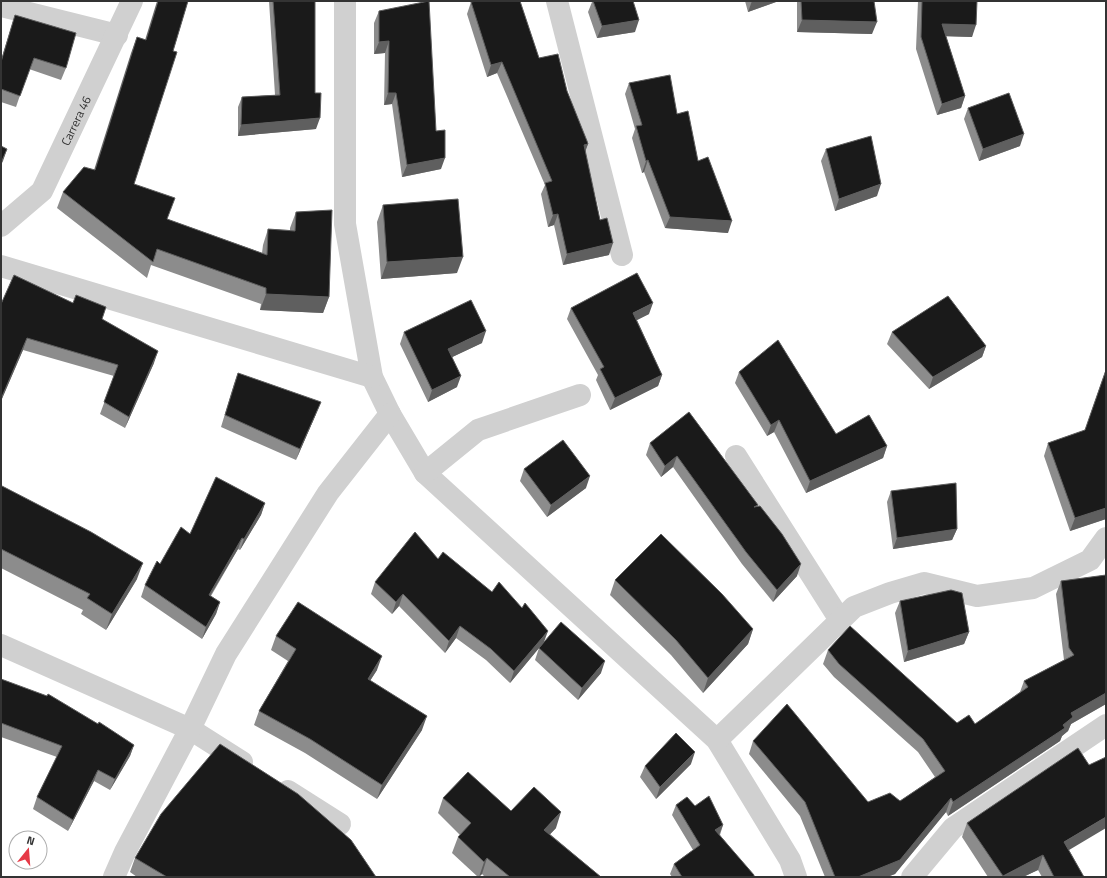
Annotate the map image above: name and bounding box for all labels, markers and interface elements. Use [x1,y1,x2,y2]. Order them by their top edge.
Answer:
street label: Carrera 46 [55,92,95,148]
north arrow [8,830,48,870]
text: N [25,832,37,849]

